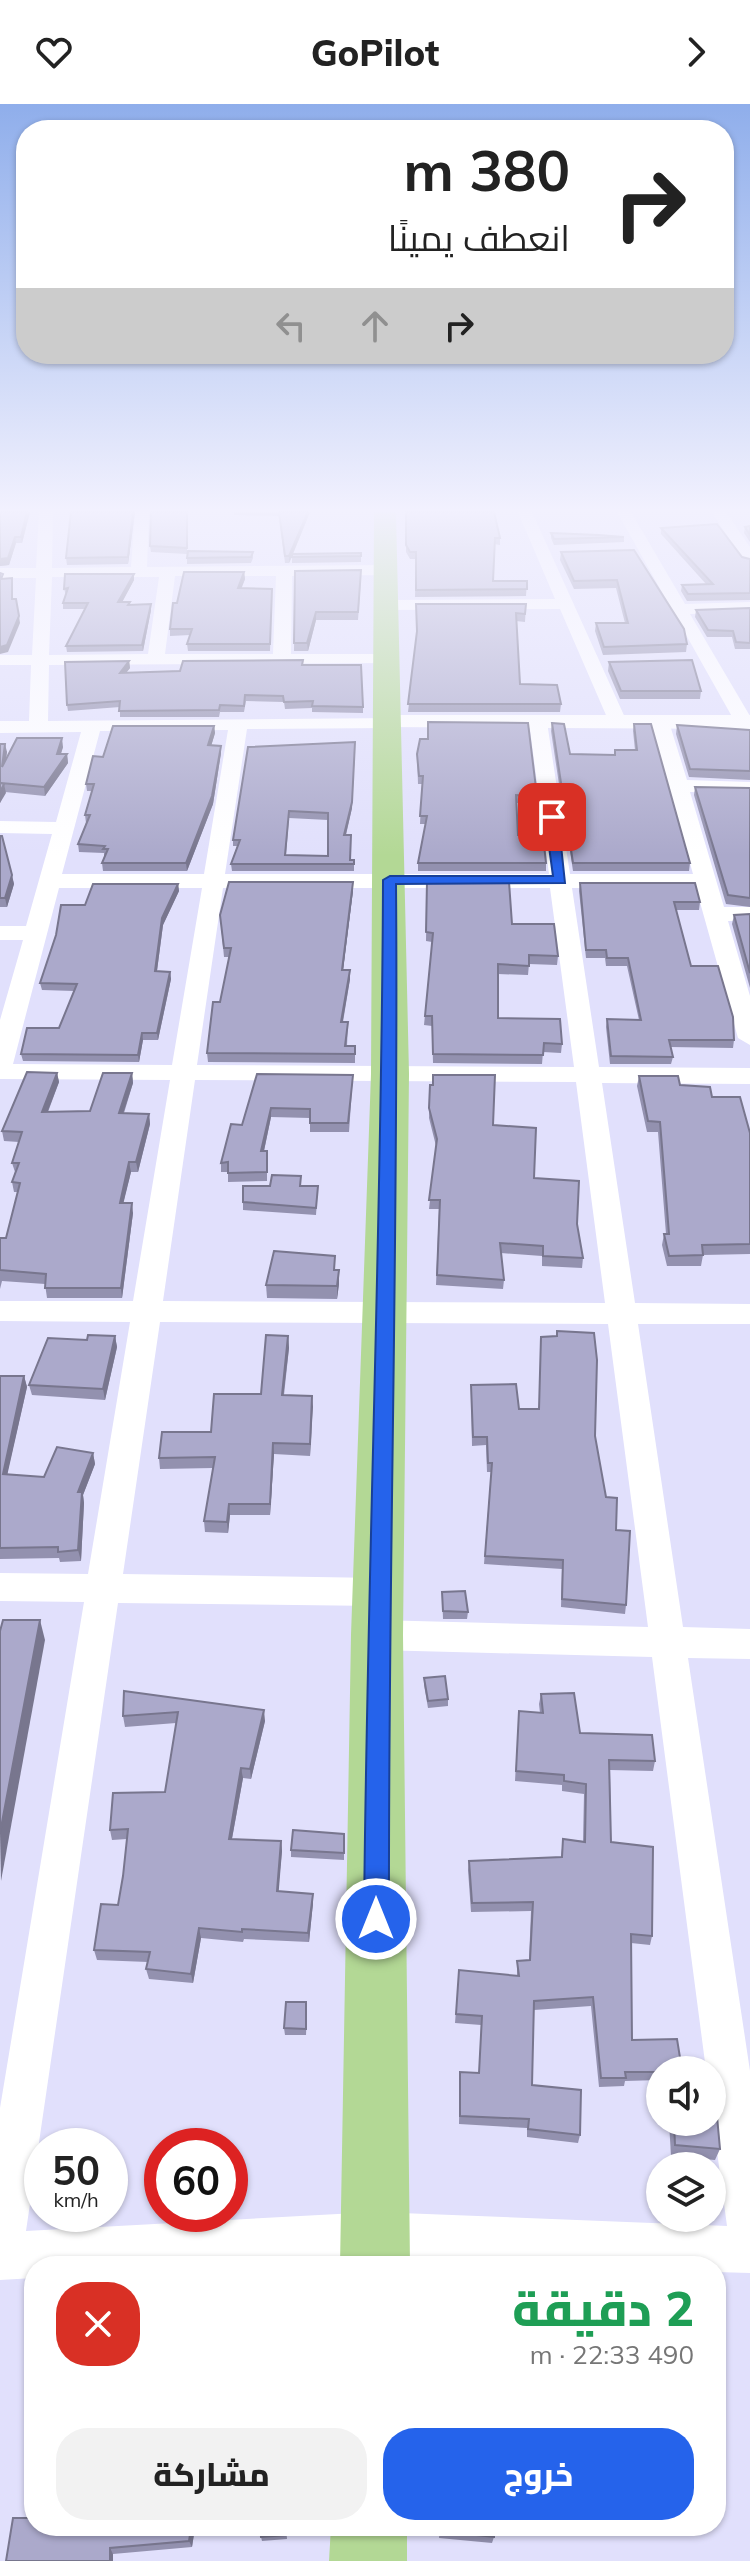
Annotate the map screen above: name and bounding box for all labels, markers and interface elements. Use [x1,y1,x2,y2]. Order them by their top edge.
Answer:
icon: heart [32,30,76,74]
text: GoPilot [311,30,439,75]
icon: forward [674,30,718,74]
text: 380 m [403,135,570,205]
icon: right [598,152,702,256]
text: انعطف يمينًا [388,215,570,260]
icon: left [269,304,313,348]
icon: ahead [353,304,397,348]
icon: right [437,304,481,348]
pin [518,783,586,851]
icon: arrive [530,795,574,839]
position arrow [334,1877,418,1961]
map controls [646,2056,726,2232]
button: sound [646,2056,726,2136]
speed limit sign: 60 [144,2128,248,2232]
text: 50 [52,2145,100,2195]
button: layers [646,2152,726,2232]
text: km/h [53,2187,99,2212]
text: 2 دقيقة [512,2278,694,2338]
button: close [56,2282,140,2366]
text: 490 m · 22:33 [530,2338,694,2371]
button: مشاركة [56,2428,367,2520]
button: خروج [383,2428,694,2520]

